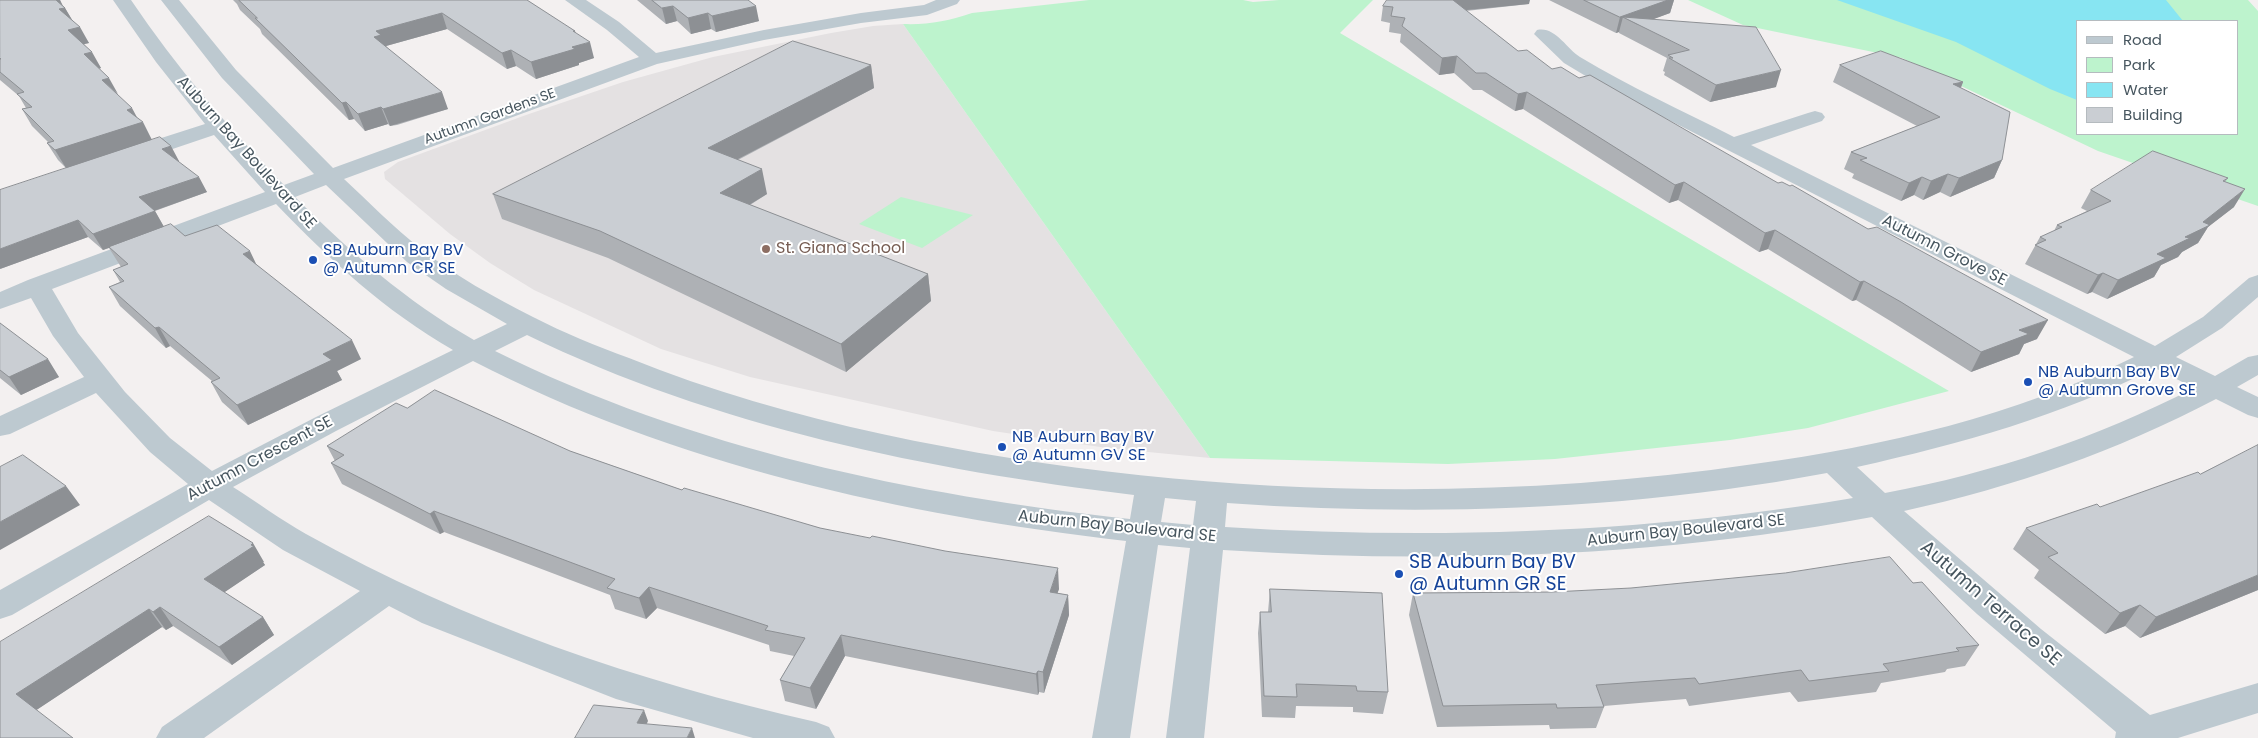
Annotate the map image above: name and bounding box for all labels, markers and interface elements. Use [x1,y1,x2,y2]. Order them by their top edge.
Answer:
legend [2076,20,2238,135]
text: Road [2123,29,2162,50]
text: Park [2123,54,2155,75]
street label: Auburn Bay Boulevard SE [172,73,320,233]
text: Water [2123,79,2168,100]
street label: Autumn Gardens SE [422,85,558,149]
text: Building [2123,104,2183,125]
street label: Autumn Grove SE [1878,211,2010,291]
place label: St. Giana School [776,239,905,259]
place label: SB Auburn Bay BV @ Autumn CR SE [323,241,464,279]
marker: St. Giana School [760,243,772,255]
marker: SB Auburn Bay BV @ Autumn CR SE [307,254,319,266]
place label: NB Auburn Bay BV @ Autumn Grove SE [2038,363,2196,401]
marker: NB Auburn Bay BV @ Autumn Grove SE [2022,376,2034,388]
street label: Autumn Crescent SE [184,412,336,506]
place label: NB Auburn Bay BV @ Autumn GV SE [1012,428,1154,466]
marker: NB Auburn Bay BV @ Autumn GV SE [996,441,1008,453]
street label: Auburn Bay Boulevard SE [1017,507,1217,547]
street label: Auburn Bay Boulevard SE [1586,511,1786,551]
street label: Autumn Terrace SE [1915,537,2065,671]
place label: SB Auburn Bay BV @ Autumn GR SE [1409,552,1576,596]
marker: SB Auburn Bay BV @ Autumn GR SE [1393,568,1405,580]

